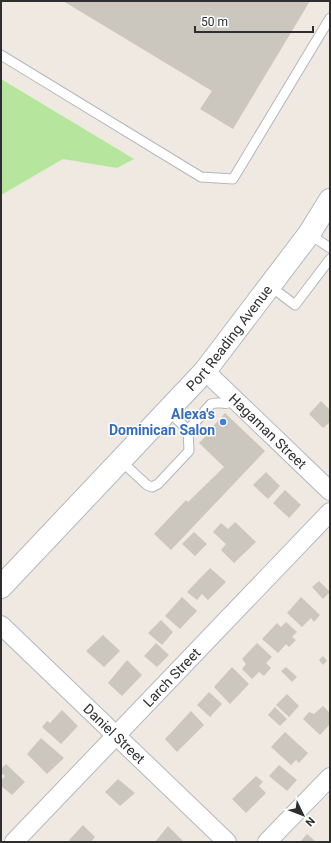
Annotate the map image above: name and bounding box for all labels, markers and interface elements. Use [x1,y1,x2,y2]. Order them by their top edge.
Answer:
scale bar [195,8,313,34]
text: 50 m [201,15,228,29]
street label: Port Reading Avenue [183,282,275,394]
street label: Hagaman Street [226,390,310,472]
place label: Alexa's Dominican Salon [109,406,215,438]
marker: Alexa's Dominican Salon [218,417,228,427]
street label: Larch Street [140,644,204,710]
street label: Daniel Street [80,701,149,767]
north arrow [283,795,323,835]
text: N [302,814,317,829]

